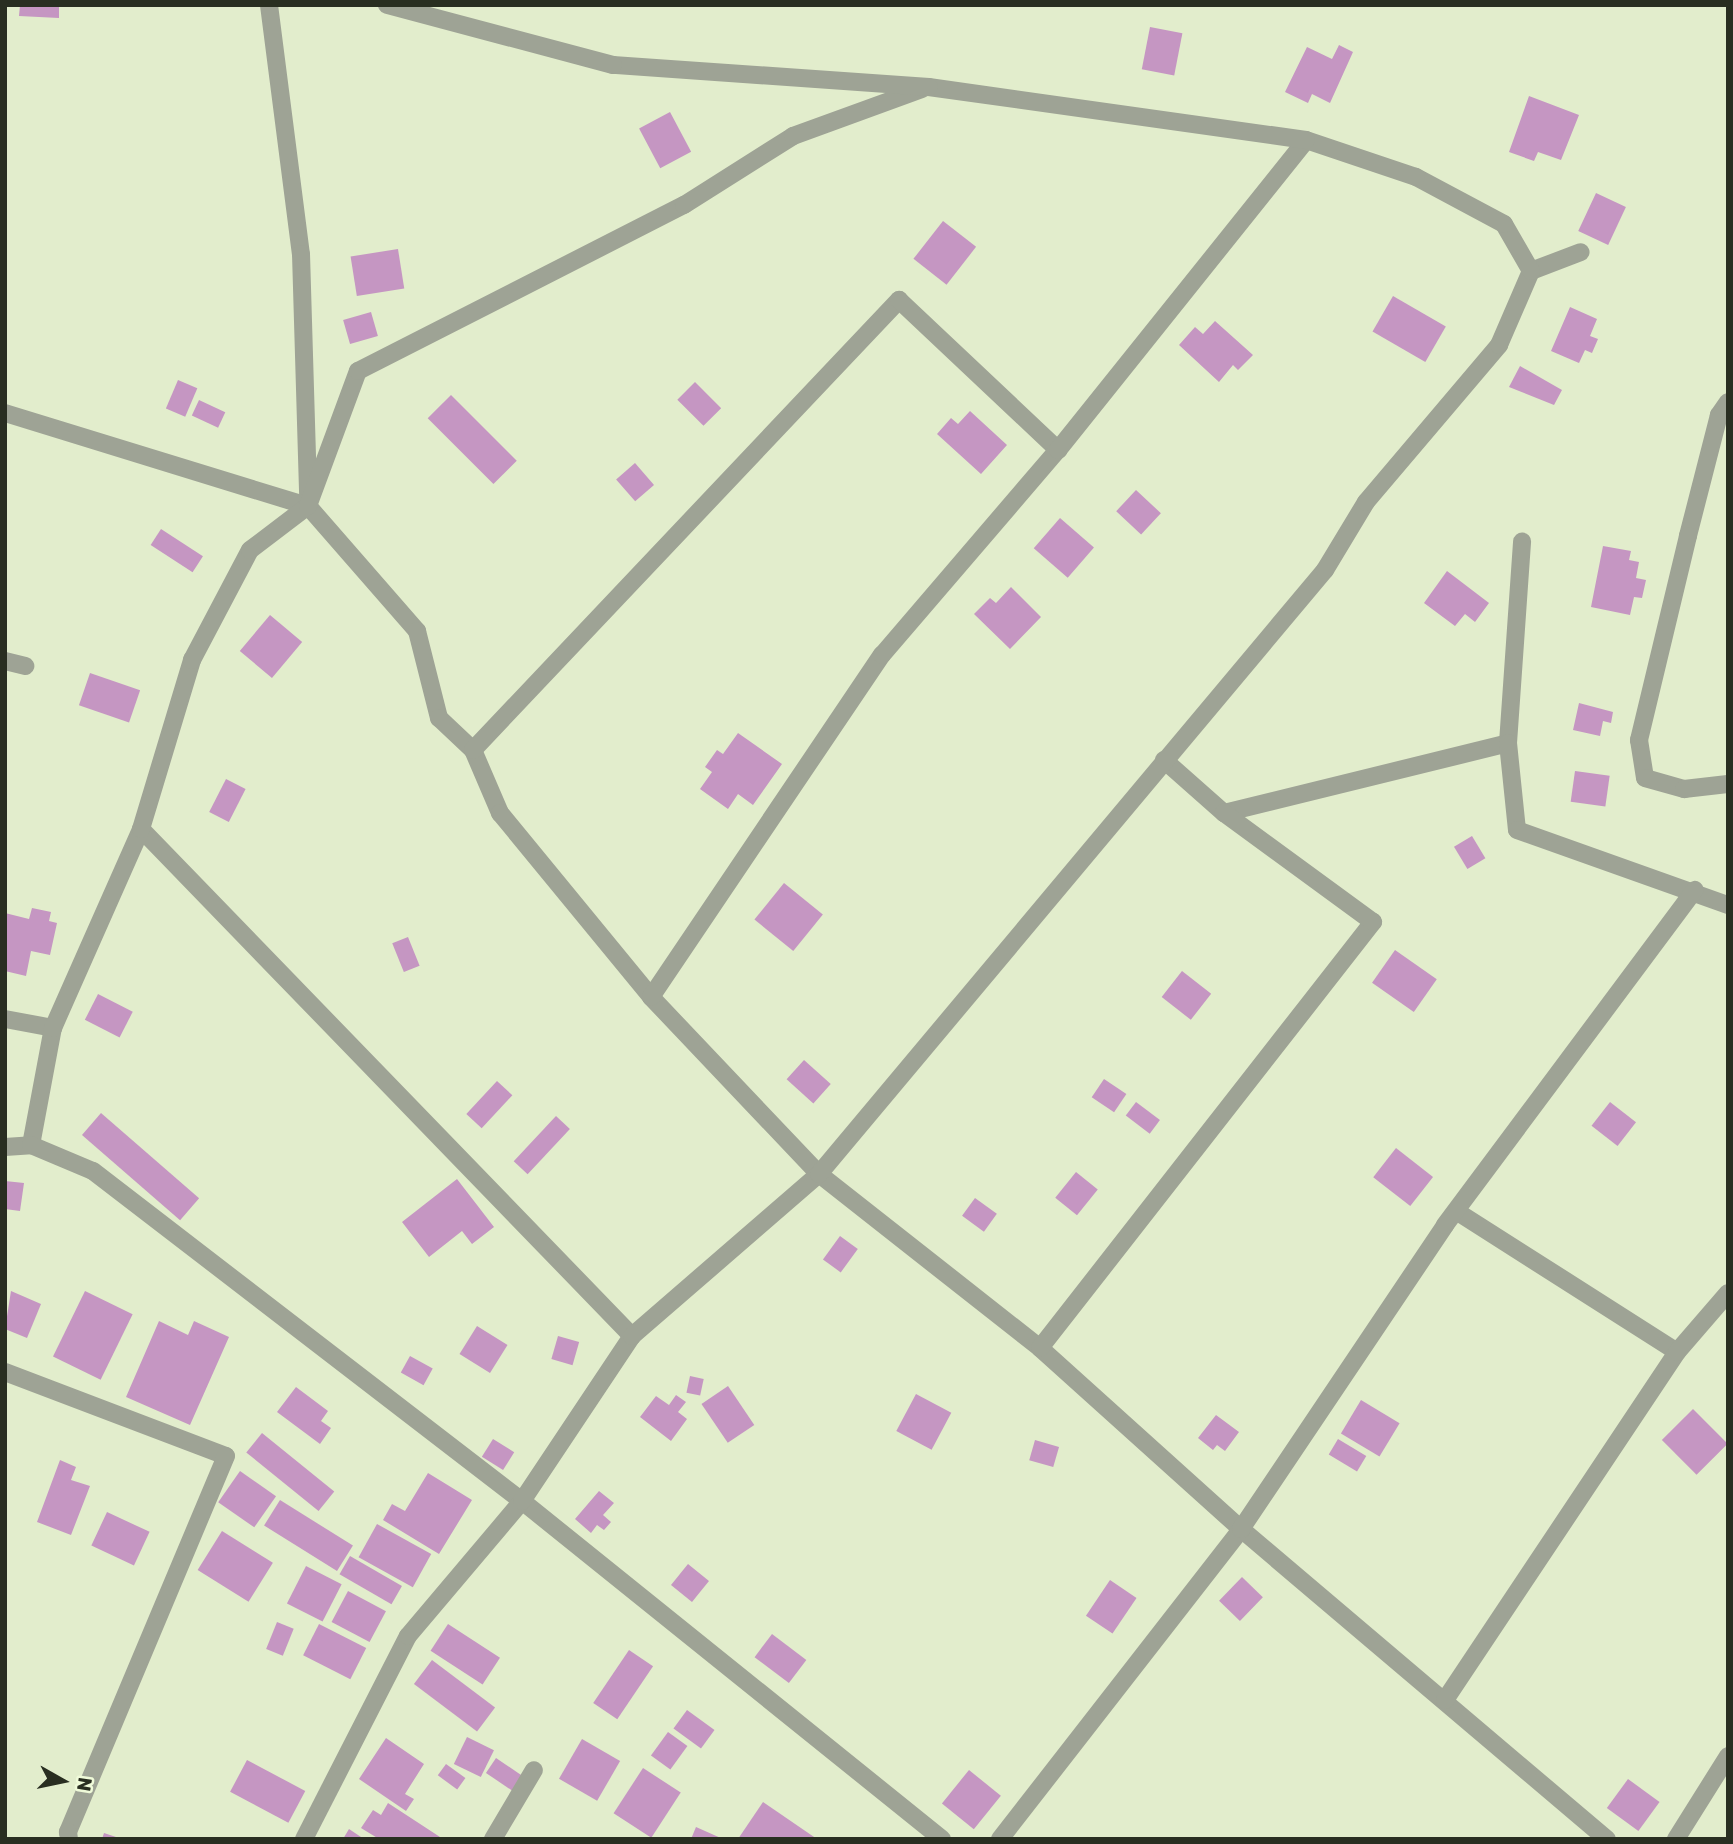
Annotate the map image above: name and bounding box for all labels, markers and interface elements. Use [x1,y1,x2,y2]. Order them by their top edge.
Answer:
north arrow [28,1746,98,1816]
text: N [72,1776,97,1793]

